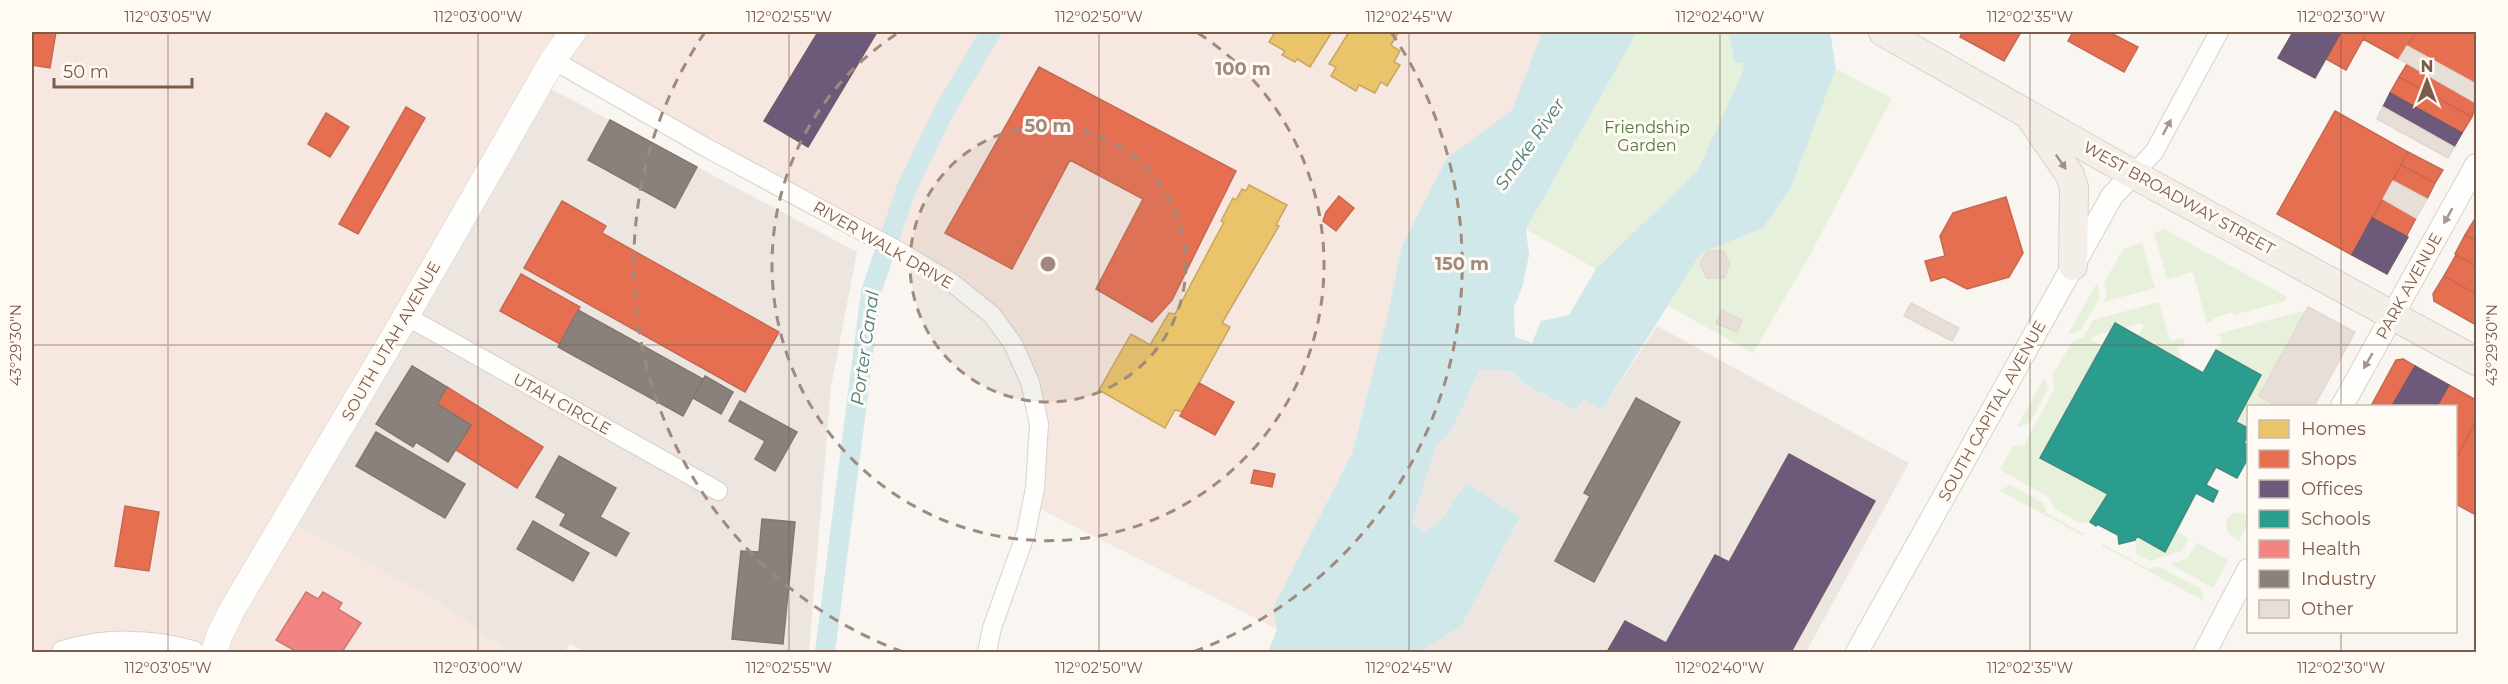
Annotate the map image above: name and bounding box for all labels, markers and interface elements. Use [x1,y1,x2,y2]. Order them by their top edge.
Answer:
text: 112°03'05"W [124,7,212,26]
text: 112°03'00"W [433,7,523,26]
text: 112°02'55"W [746,7,833,26]
text: 112°02'50"W [1055,7,1143,26]
text: 112°02'45"W [1365,7,1453,26]
text: 112°02'40"W [1676,7,1765,26]
text: 112°02'35"W [1987,7,2074,26]
text: 112°02'30"W [2297,7,2385,26]
scale bar [54,51,192,89]
north arrow [2397,51,2457,111]
text: N [2421,57,2433,76]
text: 100 m [1215,58,1271,80]
text: 50 m [63,61,109,83]
water label: Snake River [1490,93,1570,194]
text: 50 m [1025,115,1071,137]
park label: Friendship Garden [1604,118,1690,155]
one-way arrow [2162,118,2172,135]
street label: WEST BROADWAY STREET [2080,137,2279,259]
one-way arrow [2055,153,2067,169]
street label: RIVER WALK DRIVE [810,197,956,293]
one-way arrow [2443,208,2453,225]
street label: PARK AVENUE [2372,230,2446,342]
text: 150 m [1435,253,1489,275]
centre of rings [1038,254,1058,274]
street label: SOUTH UTAH AVENUE [338,258,444,424]
water label: Porter Canal [846,289,884,407]
text: 43°29'30"N [6,304,25,386]
text: 43°29'30"N [2482,304,2501,386]
street label: SOUTH CAPITAL AVENUE [1934,317,2050,505]
one-way arrow [2362,353,2373,369]
street label: UTAH CIRCLE [510,369,614,439]
legend [2247,405,2457,633]
text: Homes [2301,418,2366,440]
text: Shops [2301,448,2357,470]
text: Offices [2301,478,2363,500]
text: Schools [2301,508,2371,530]
text: Health [2301,538,2361,560]
text: Industry [2301,568,2376,590]
text: Other [2301,598,2354,620]
text: 112°03'05"W [124,658,212,677]
text: 112°03'00"W [433,658,523,677]
text: 112°02'55"W [746,658,833,677]
text: 112°02'50"W [1055,658,1143,677]
text: 112°02'45"W [1365,658,1453,677]
text: 112°02'40"W [1676,658,1765,677]
text: 112°02'35"W [1987,658,2074,677]
text: 112°02'30"W [2297,658,2385,677]

